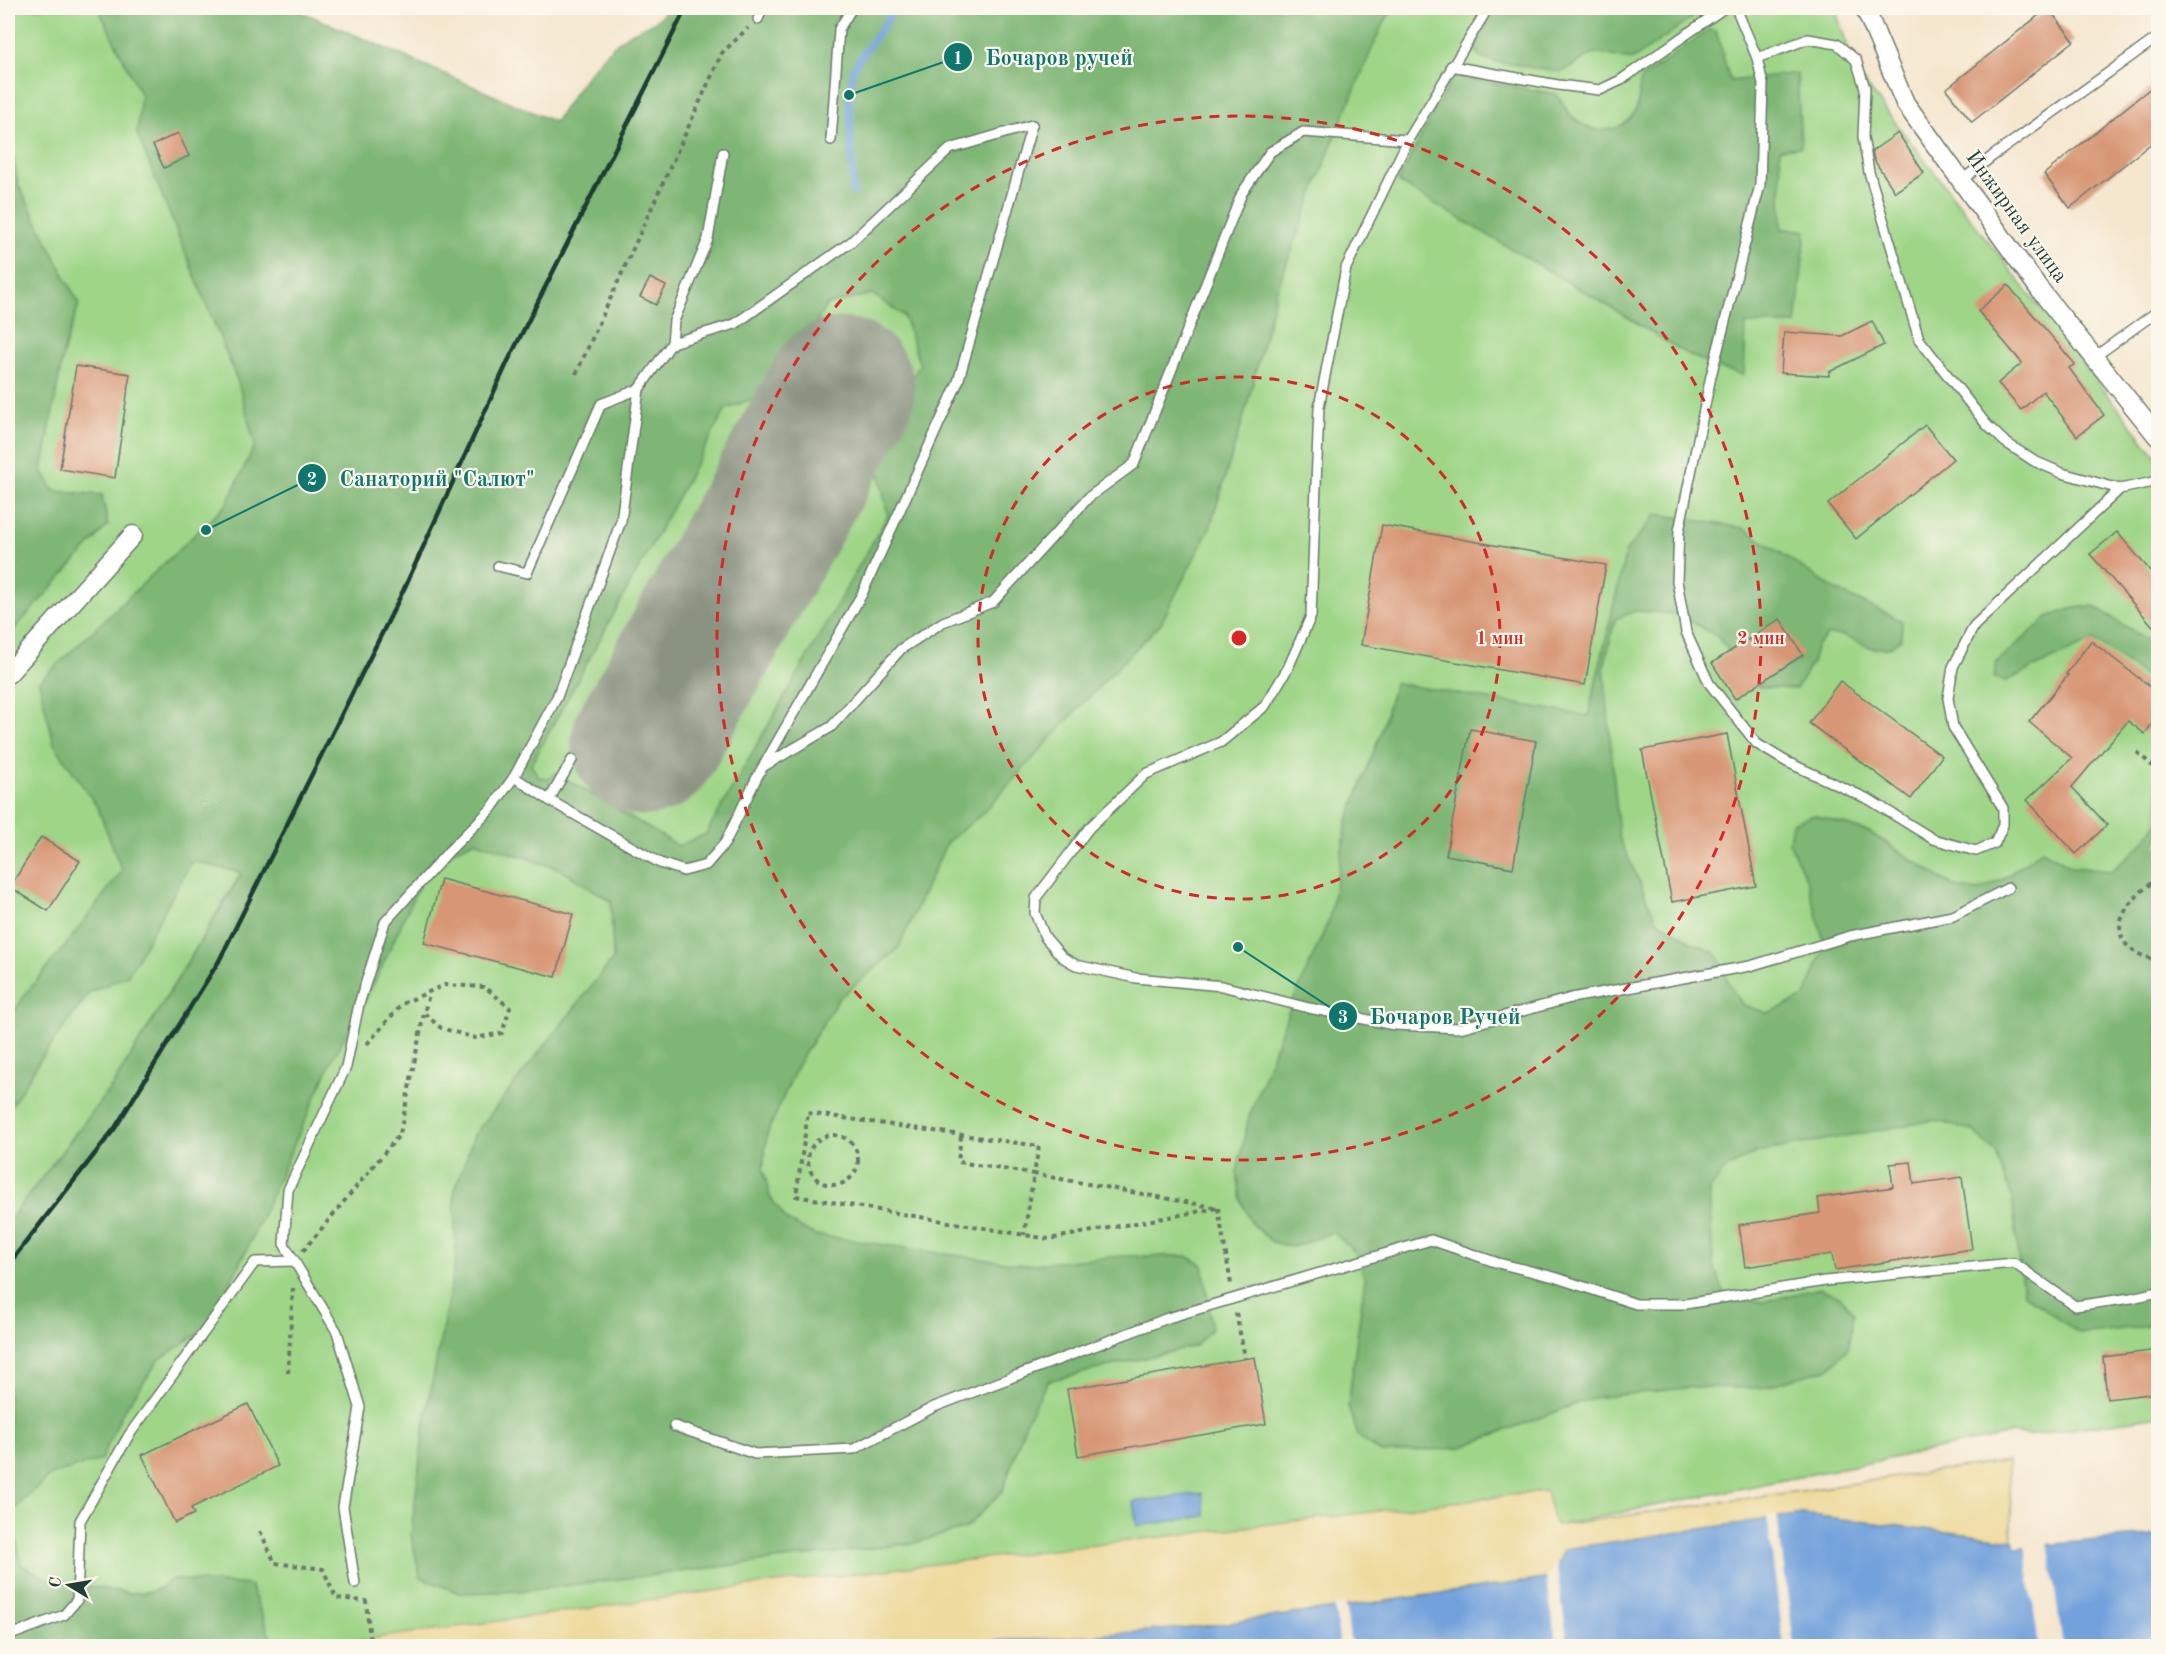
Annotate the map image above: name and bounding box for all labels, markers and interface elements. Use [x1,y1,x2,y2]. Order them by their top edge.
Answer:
callout: Бочаров ручей [943,37,1145,77]
text: Бочаров ручей [985,48,1133,70]
text: 1 [953,50,963,68]
street label: Инжирная улица [1961,147,2071,287]
callout: Санаторий "Салют" [297,458,546,498]
text: Санаторий "Салют" [339,469,535,491]
text: 2 [307,471,317,489]
centre of rings [1229,628,1249,648]
text: 1 мин [1476,630,1524,648]
text: 2 мин [1737,630,1785,648]
callout: Бочаров Ручей [1328,996,1532,1036]
text: Бочаров Ручей [1370,1007,1520,1029]
text: 3 [1338,1009,1348,1027]
north arrow [39,1555,99,1615]
text: С [47,1576,65,1589]

